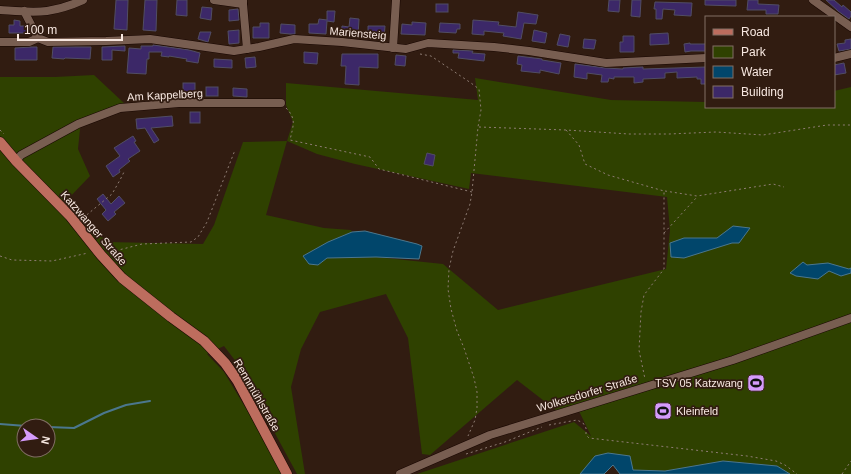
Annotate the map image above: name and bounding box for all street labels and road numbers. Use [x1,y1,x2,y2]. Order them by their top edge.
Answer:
street label: Mariensteig [329,25,387,41]
street label: Am Kappelberg [127,87,203,103]
street label: Katzwanger Straße [59,189,129,267]
street label: Rennmühlstraße [231,357,283,433]
street label: Wolkersdorfer Straße [535,372,639,414]

